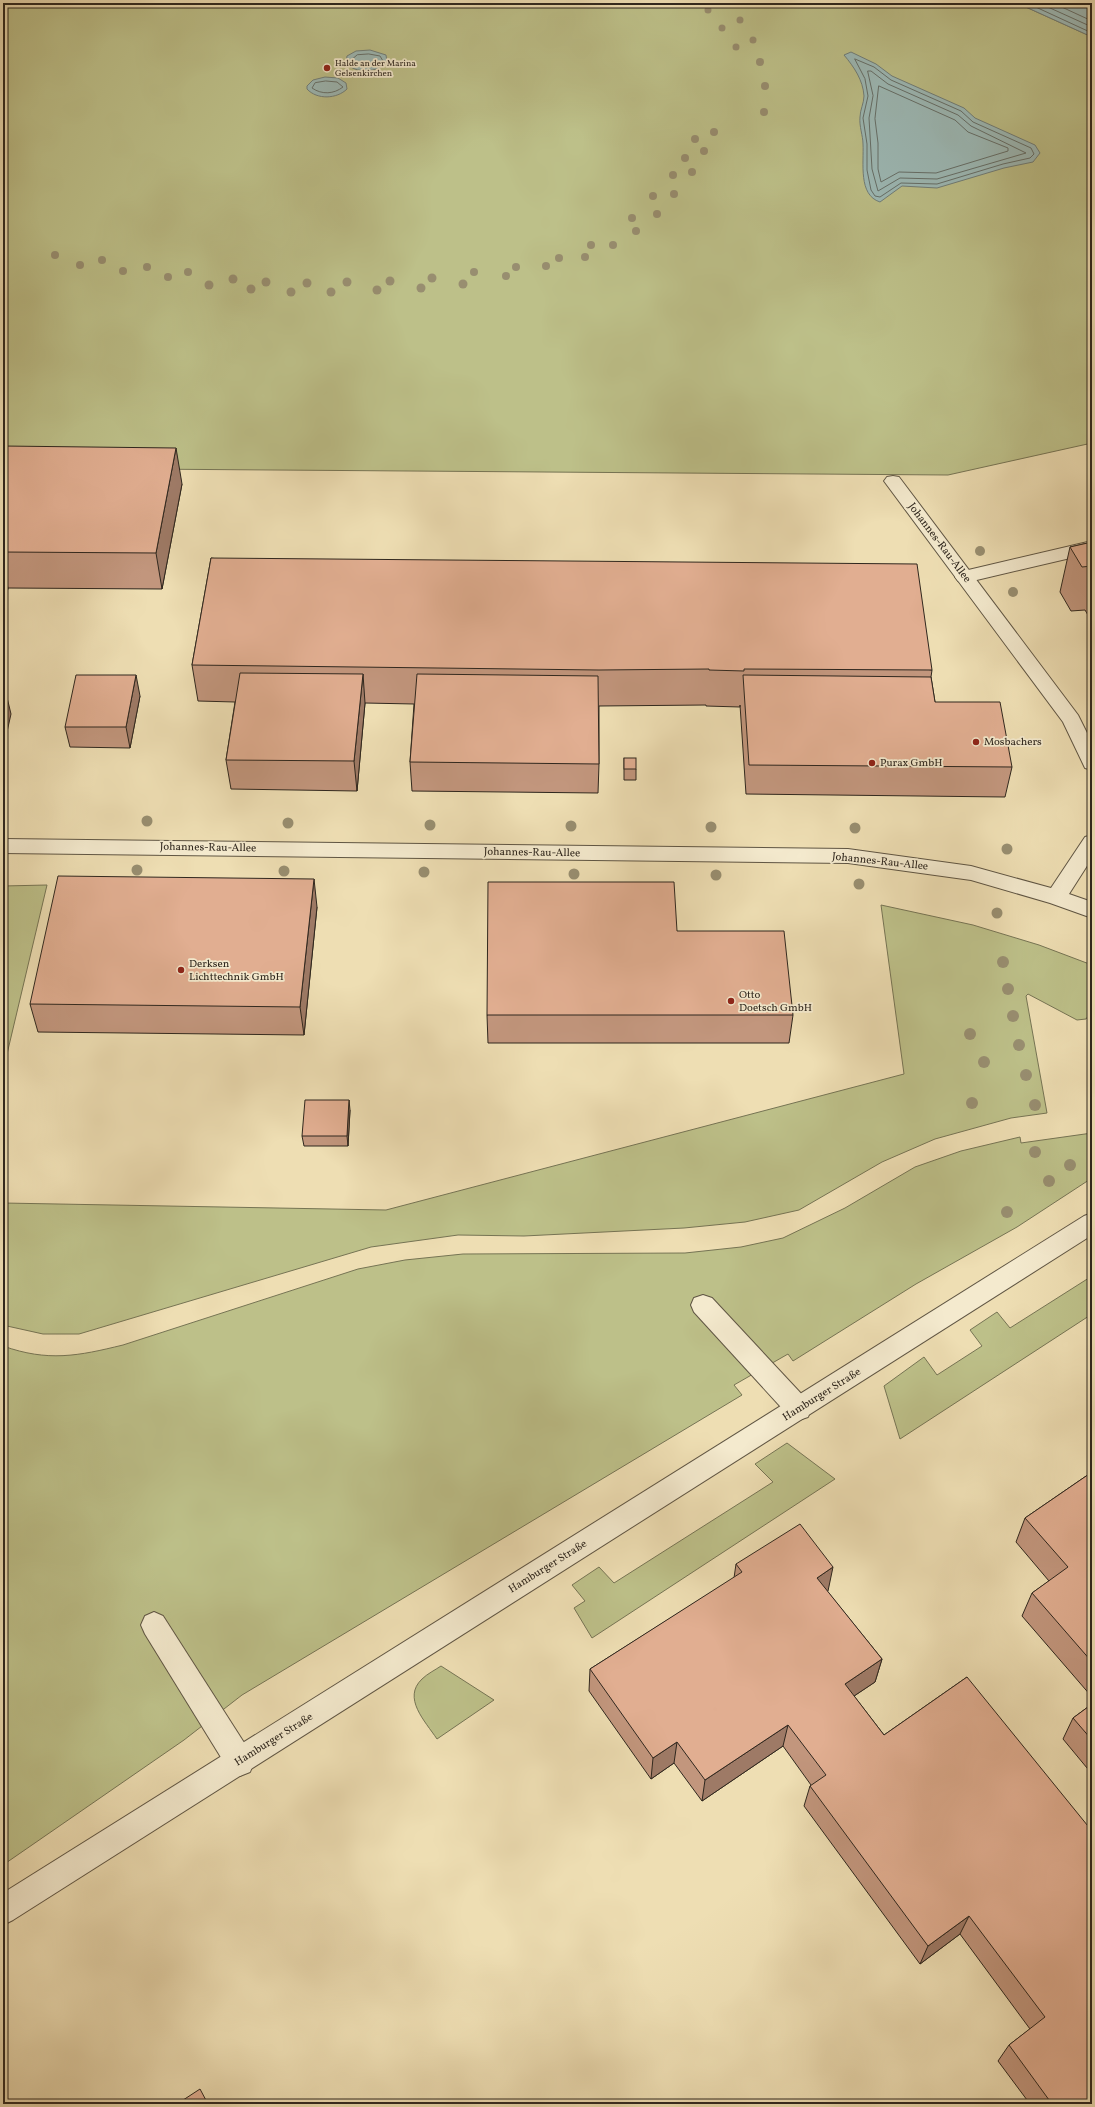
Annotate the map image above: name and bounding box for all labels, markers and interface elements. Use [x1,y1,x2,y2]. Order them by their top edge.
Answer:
place label: Halde an der Marina Gelsenkirchen [335,57,416,80]
marker: Halde an der Marina Gelsenkirchen [322,63,332,73]
street label: Johannes-Rau-Allee [904,500,974,586]
place label: Mosbachers [984,735,1042,750]
marker: Mosbachers [971,737,981,747]
place label: Purax GmbH [880,756,943,771]
marker: Purax GmbH [867,758,877,768]
street label: Johannes-Rau-Allee [160,840,256,856]
street label: Johannes-Rau-Allee [484,845,580,861]
street label: Johannes-Rau-Allee [831,849,929,875]
place label: Derksen Lichttechnik GmbH [189,957,284,985]
marker: Derksen Lichttechnik GmbH [176,965,186,975]
place label: Otto Doetsch GmbH [739,988,812,1016]
marker: Otto Doetsch GmbH [726,996,736,1006]
street label: Hamburger Straße [780,1365,864,1425]
street label: Hamburger Straße [506,1537,590,1597]
street label: Hamburger Straße [232,1710,316,1770]

